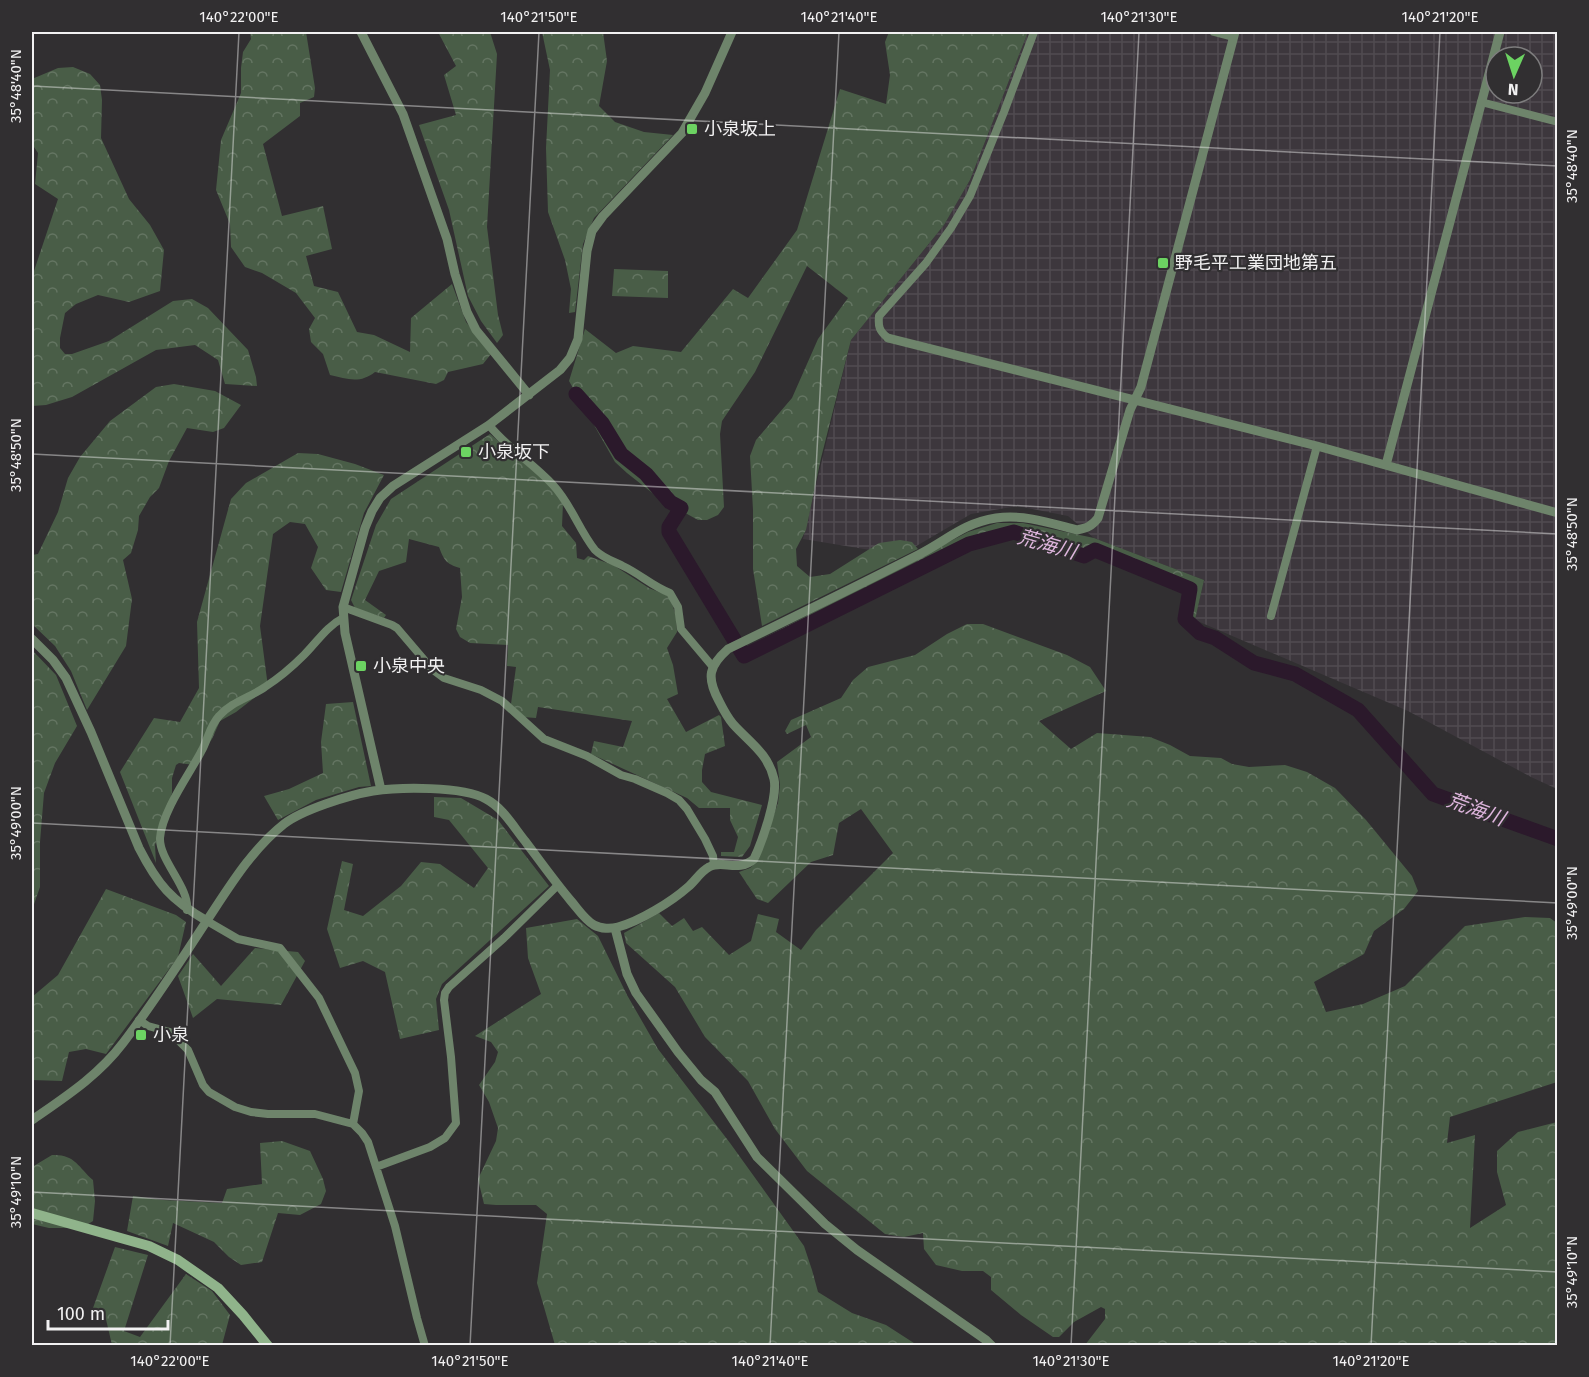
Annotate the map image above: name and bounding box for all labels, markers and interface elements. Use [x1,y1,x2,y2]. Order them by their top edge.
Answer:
text: 140°22'00"E [199,8,279,26]
text: 140°21'50"E [500,8,578,26]
text: 140°21'40"E [800,8,878,26]
text: 140°21'30"E [1100,8,1178,26]
text: 140°21'20"E [1401,8,1479,26]
north arrow [1484,45,1544,105]
text: 35°48'40"N [7,49,25,123]
text: N [1507,80,1519,99]
place label: 小泉坂上 [704,118,776,140]
marker: 小泉坂上 [685,122,699,136]
text: 35°48'40"N [1563,129,1581,203]
place label: 野毛平工業団地第五 [1175,252,1337,274]
marker: 野毛平工業団地第五 [1156,256,1170,270]
text: 35°48'50"N [7,418,25,492]
place label: 小泉坂下 [478,441,550,463]
marker: 小泉坂下 [459,445,473,459]
text: 35°48'50"N [1563,497,1581,571]
water label: 荒海川 [1015,524,1081,564]
place label: 小泉中央 [373,655,445,677]
marker: 小泉中央 [354,659,368,673]
text: 35°49'00"N [7,786,25,860]
water label: 荒海川 [1444,787,1510,831]
text: 35°49'00"N [1563,866,1581,940]
place label: 小泉 [153,1024,189,1046]
marker: 小泉 [134,1028,148,1042]
text: 35°49'10"N [7,1156,25,1228]
text: 35°49'10"N [1563,1236,1581,1308]
scale bar [48,1293,168,1331]
text: 100 m [57,1303,105,1325]
text: 140°22'00"E [130,1352,210,1370]
text: 140°21'50"E [431,1352,509,1370]
text: 140°21'40"E [731,1352,809,1370]
text: 140°21'30"E [1032,1352,1110,1370]
text: 140°21'20"E [1332,1352,1410,1370]

